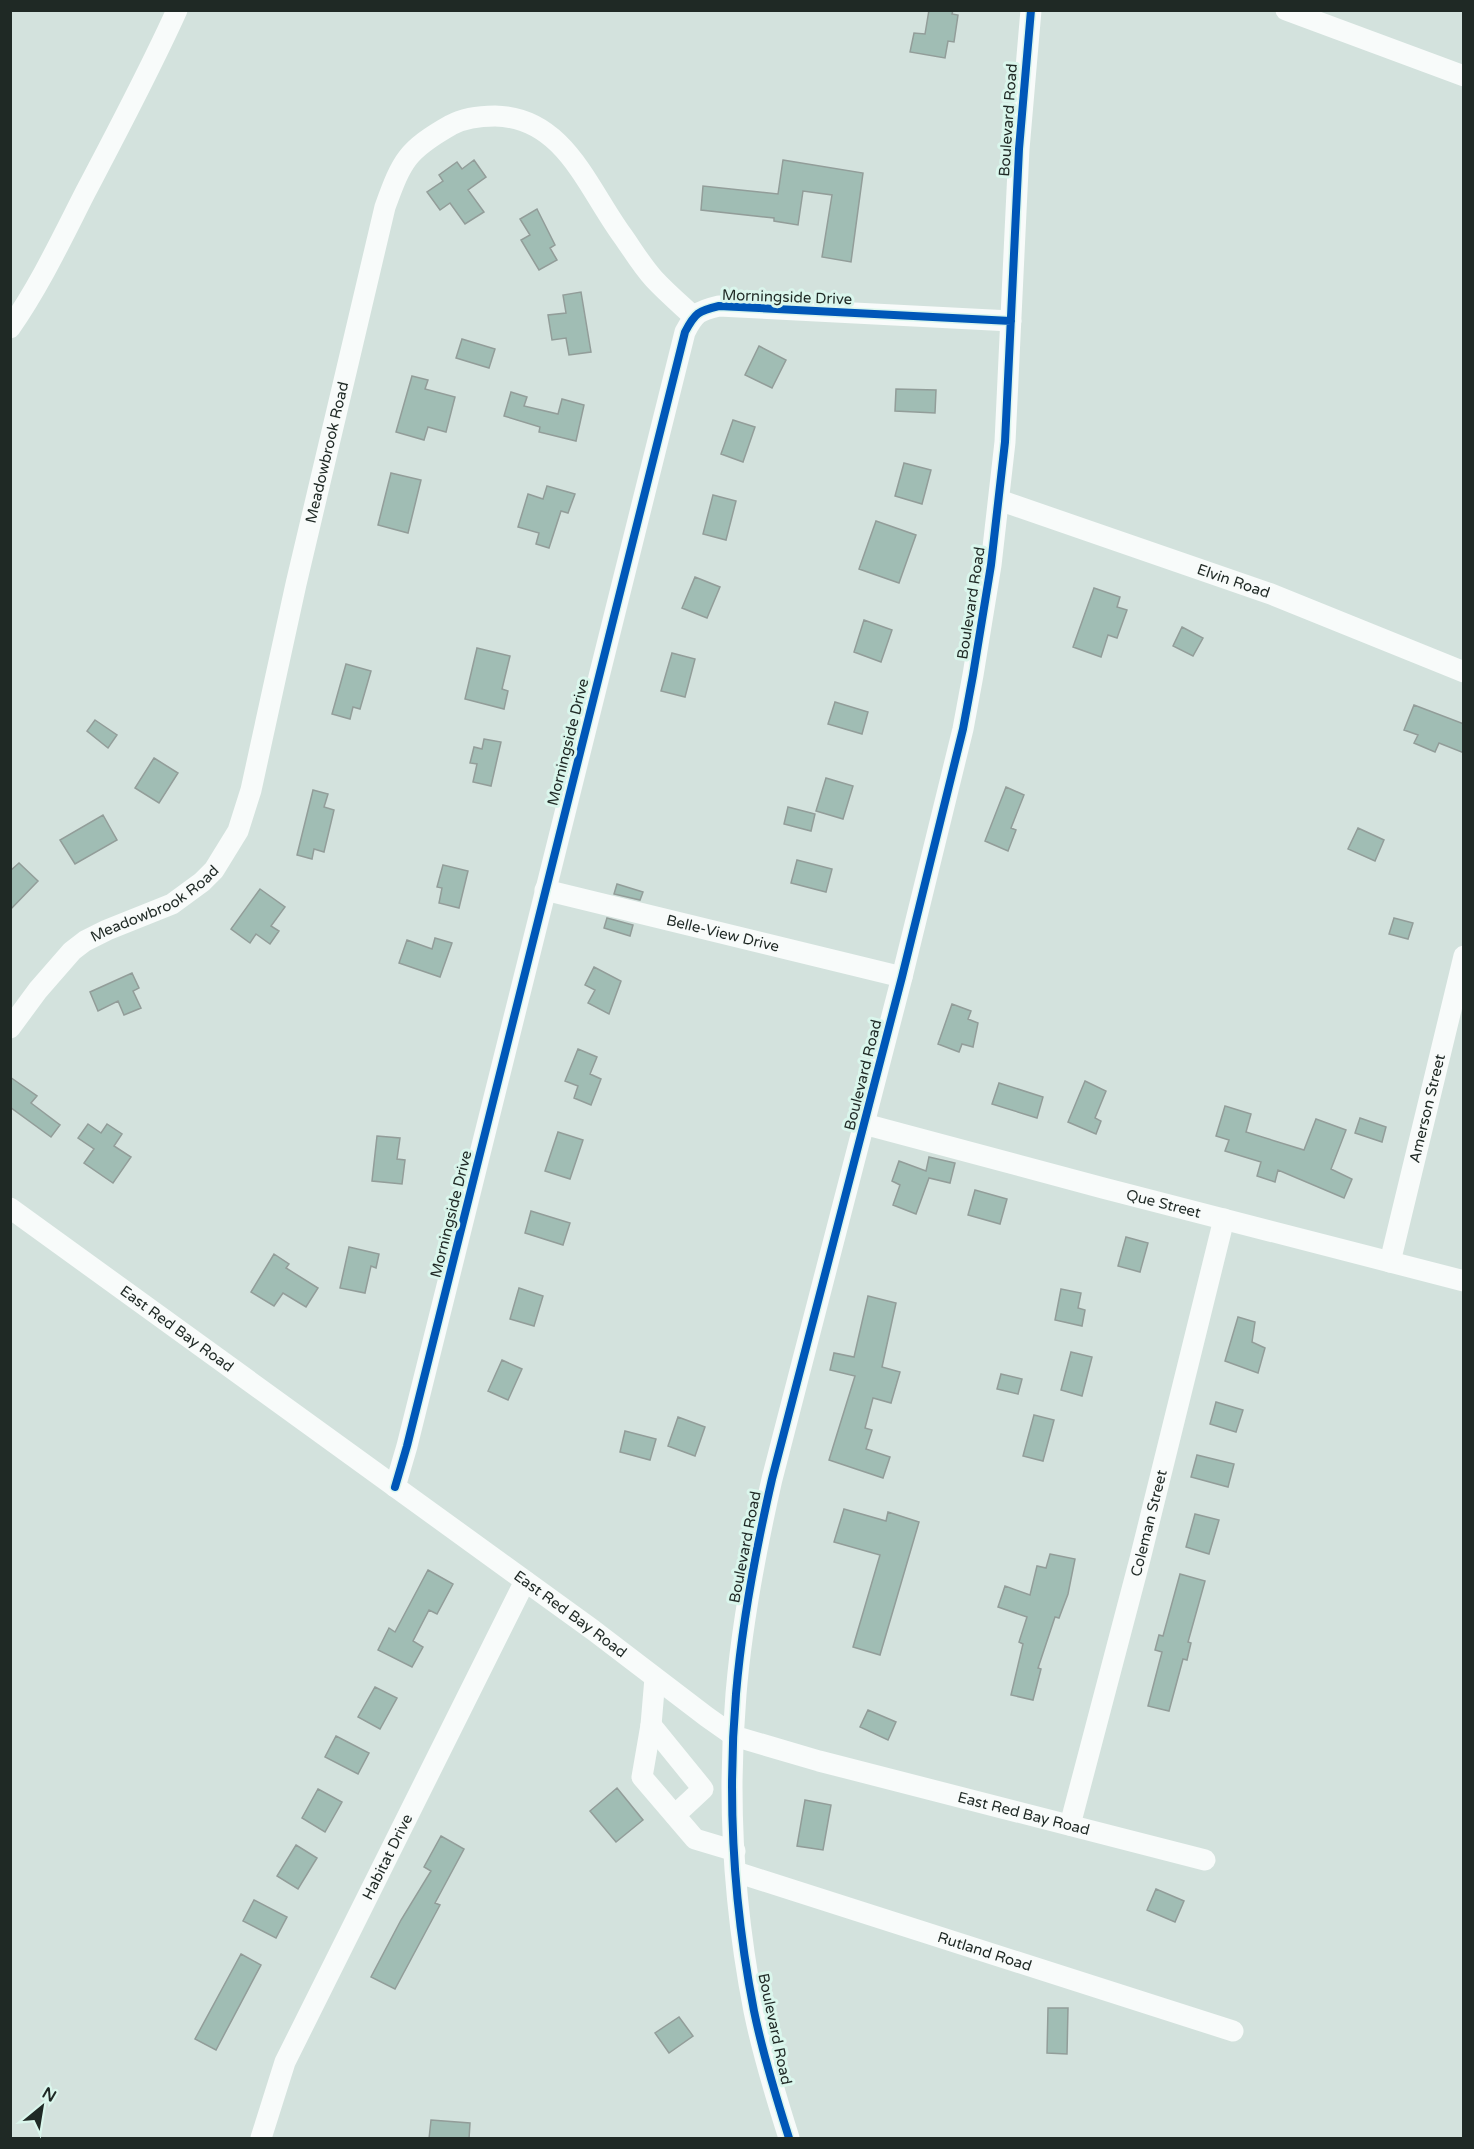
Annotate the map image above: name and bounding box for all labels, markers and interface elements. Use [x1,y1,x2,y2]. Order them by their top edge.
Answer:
street label: Boulevard Road [995,63,1021,177]
street label: Morningside Drive [722,286,852,308]
street label: Meadowbrook Road [302,380,352,525]
street label: Boulevard Road [953,545,989,661]
street label: Elvin Road [1195,560,1272,602]
street label: Morningside Drive [543,677,593,807]
street label: Meadowbrook Road [88,861,223,946]
street label: Belle-View Drive [664,911,781,956]
street label: Boulevard Road [841,1018,885,1132]
street label: Amerson Street [1405,1052,1449,1165]
street label: Morningside Drive [426,1149,476,1279]
street label: Que Street [1124,1185,1203,1222]
street label: East Red Bay Road [117,1282,237,1376]
street label: Coleman Street [1127,1467,1171,1579]
street label: Boulevard Road [725,1490,765,1604]
street label: East Red Bay Road [510,1567,630,1661]
street label: East Red Bay Road [956,1788,1092,1839]
street label: Habitat Drive [358,1811,416,1903]
street label: Rutland Road [935,1928,1034,1975]
street label: Boulevard Road [754,1972,796,2086]
north arrow [12,2077,72,2137]
text: N [38,2083,60,2107]

